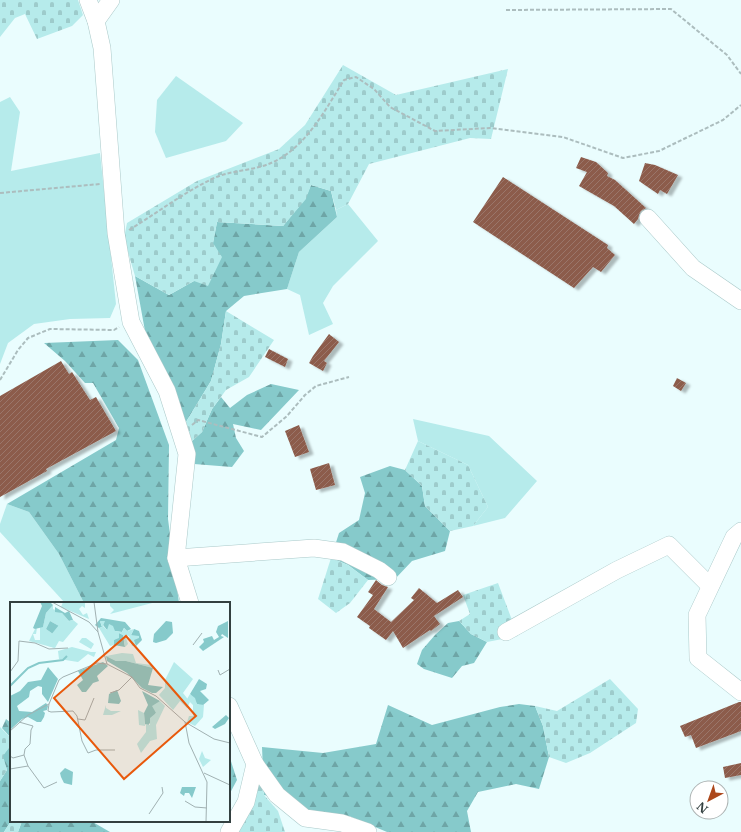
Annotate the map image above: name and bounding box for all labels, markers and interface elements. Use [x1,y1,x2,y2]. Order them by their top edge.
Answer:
inset map [10,602,230,822]
north arrow [689,780,729,820]
text: N [693,798,711,816]

